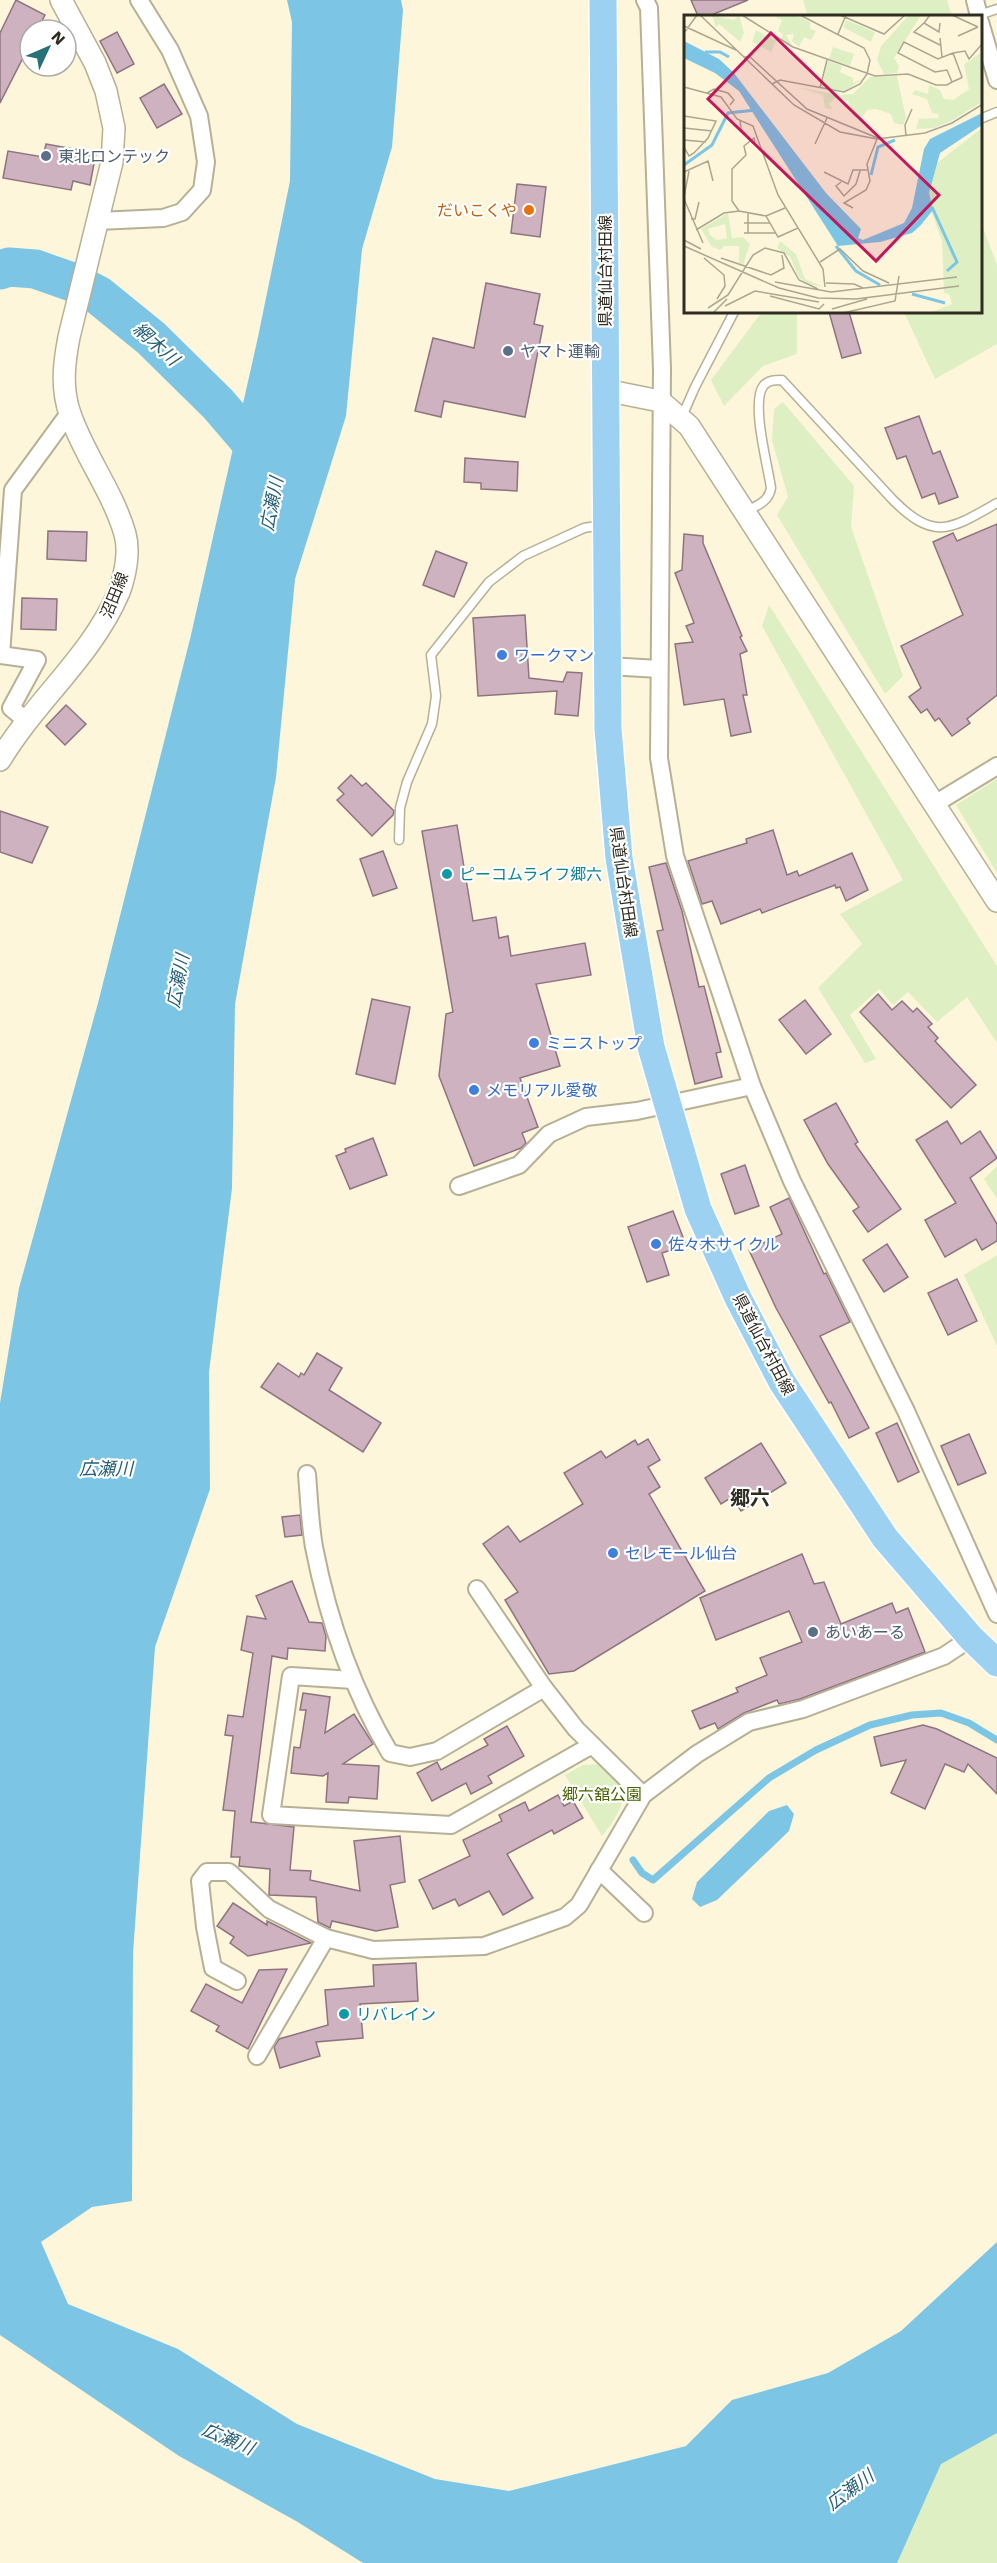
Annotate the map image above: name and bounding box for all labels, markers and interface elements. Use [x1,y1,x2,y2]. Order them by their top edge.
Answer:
inset map [684,15,982,314]
north arrow [18,18,78,78]
text: N [47,27,69,49]
place label: 東北ロンテック [58,147,170,166]
marker: 東北ロンテック [39,149,53,163]
place label: だいこくや [437,201,517,220]
marker: だいこくや [522,203,536,217]
street label: 県道仙台村田線 [596,215,615,327]
water label: 網木川 [129,318,185,371]
place label: ヤマト運輸 [520,342,600,361]
marker: ヤマト運輸 [501,344,515,358]
water label: 広瀬川 [256,473,287,532]
street label: 沼田線 [97,569,132,621]
place label: ワークマン [514,646,594,665]
marker: ワークマン [495,648,509,662]
street label: 県道仙台村田線 [606,825,641,939]
place label: ピーコムライフ郷六 [459,865,602,884]
marker: ピーコムライフ郷六 [440,867,454,881]
water label: 広瀬川 [162,950,193,1009]
place label: ミニストップ [546,1034,642,1053]
marker: ミニストップ [527,1036,541,1050]
place label: メモリアル愛敬 [486,1081,598,1100]
marker: メモリアル愛敬 [467,1083,481,1097]
place label: 佐々木サイクル [668,1235,779,1254]
marker: 佐々木サイクル [649,1237,663,1251]
street label: 県道仙台村田線 [729,1290,798,1398]
water label: 広瀬川 [79,1458,135,1479]
district label: 郷六 [730,1486,770,1510]
place label: セレモール仙台 [625,1544,737,1563]
marker: セレモール仙台 [606,1546,620,1560]
place label: あいあーる [825,1623,905,1642]
marker: あいあーる [806,1625,820,1639]
park label: 郷六舘公園 [562,1785,642,1804]
place label: リバレイン [356,2005,436,2024]
marker: リバレイン [337,2007,351,2021]
water label: 広瀬川 [199,2418,259,2460]
water label: 広瀬川 [822,2464,879,2514]

